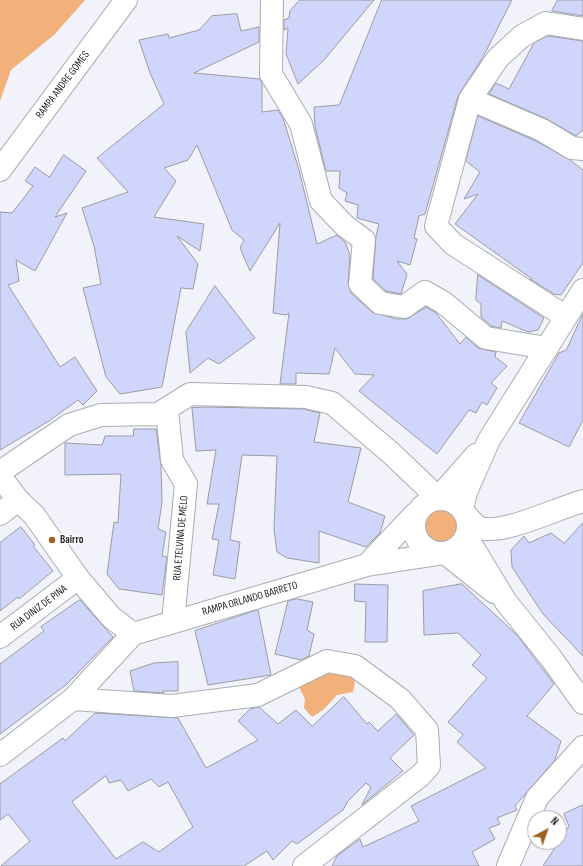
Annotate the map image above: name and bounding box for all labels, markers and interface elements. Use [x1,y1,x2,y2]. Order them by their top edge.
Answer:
street label: RAMPA ANDRE GOMES [33,49,93,121]
street label: RUA ETELVINA DE MELO [171,495,191,581]
place label: Bairro [60,533,83,547]
marker: Bairro [47,535,57,545]
street label: RAMPA ORLANDO BARRETO [201,579,299,619]
street label: RUA DINIZ DE PINA [8,582,70,634]
north arrow [527,810,567,850]
text: N [548,814,561,828]

